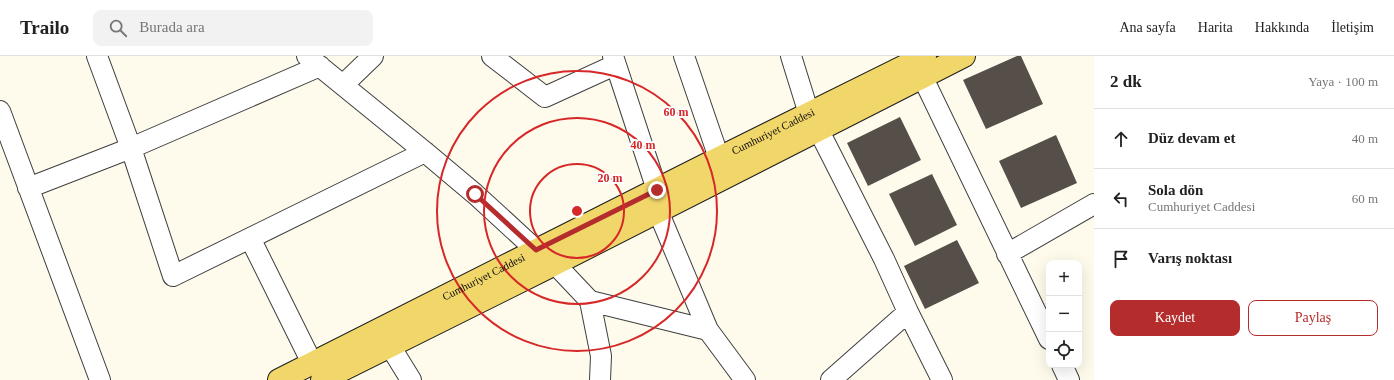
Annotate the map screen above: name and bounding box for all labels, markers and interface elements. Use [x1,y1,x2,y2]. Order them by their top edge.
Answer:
search box [93,10,373,46]
text: Trailo [20,17,69,38]
icon: search [107,17,129,39]
text: Burada ara [139,19,205,35]
text: Ana sayfa [1119,20,1176,35]
text: Harita [1198,20,1233,35]
text: Hakkında [1255,20,1309,35]
text: İletişim [1331,20,1374,35]
text: 2 dk [1110,72,1142,91]
text: Yaya · 100 m [1308,74,1378,89]
text: 60 m [664,105,689,119]
street label: Cumhuriyet Caddesi [730,106,816,157]
icon: ahead [1110,128,1132,150]
text: Düz devam et [1148,130,1235,146]
text: 40 m [1352,131,1378,146]
text: 40 m [631,138,656,152]
text: 20 m [598,171,623,185]
route end [648,181,666,199]
text: Sola dön [1148,182,1203,198]
route start [466,185,484,203]
icon: left [1110,188,1132,210]
text: 60 m [1352,191,1378,206]
text: Cumhuriyet Caddesi [1148,199,1255,214]
centre of rings [570,204,584,218]
icon: arrive [1110,248,1132,270]
text: Varış noktası [1148,250,1232,266]
street label: Cumhuriyet Caddesi [440,251,527,303]
map controls [1046,260,1082,368]
button: + [1046,260,1082,296]
button: − [1046,296,1082,332]
button: Kaydet [1110,300,1240,336]
button: Paylaş [1248,300,1378,336]
button: locate [1046,332,1082,368]

